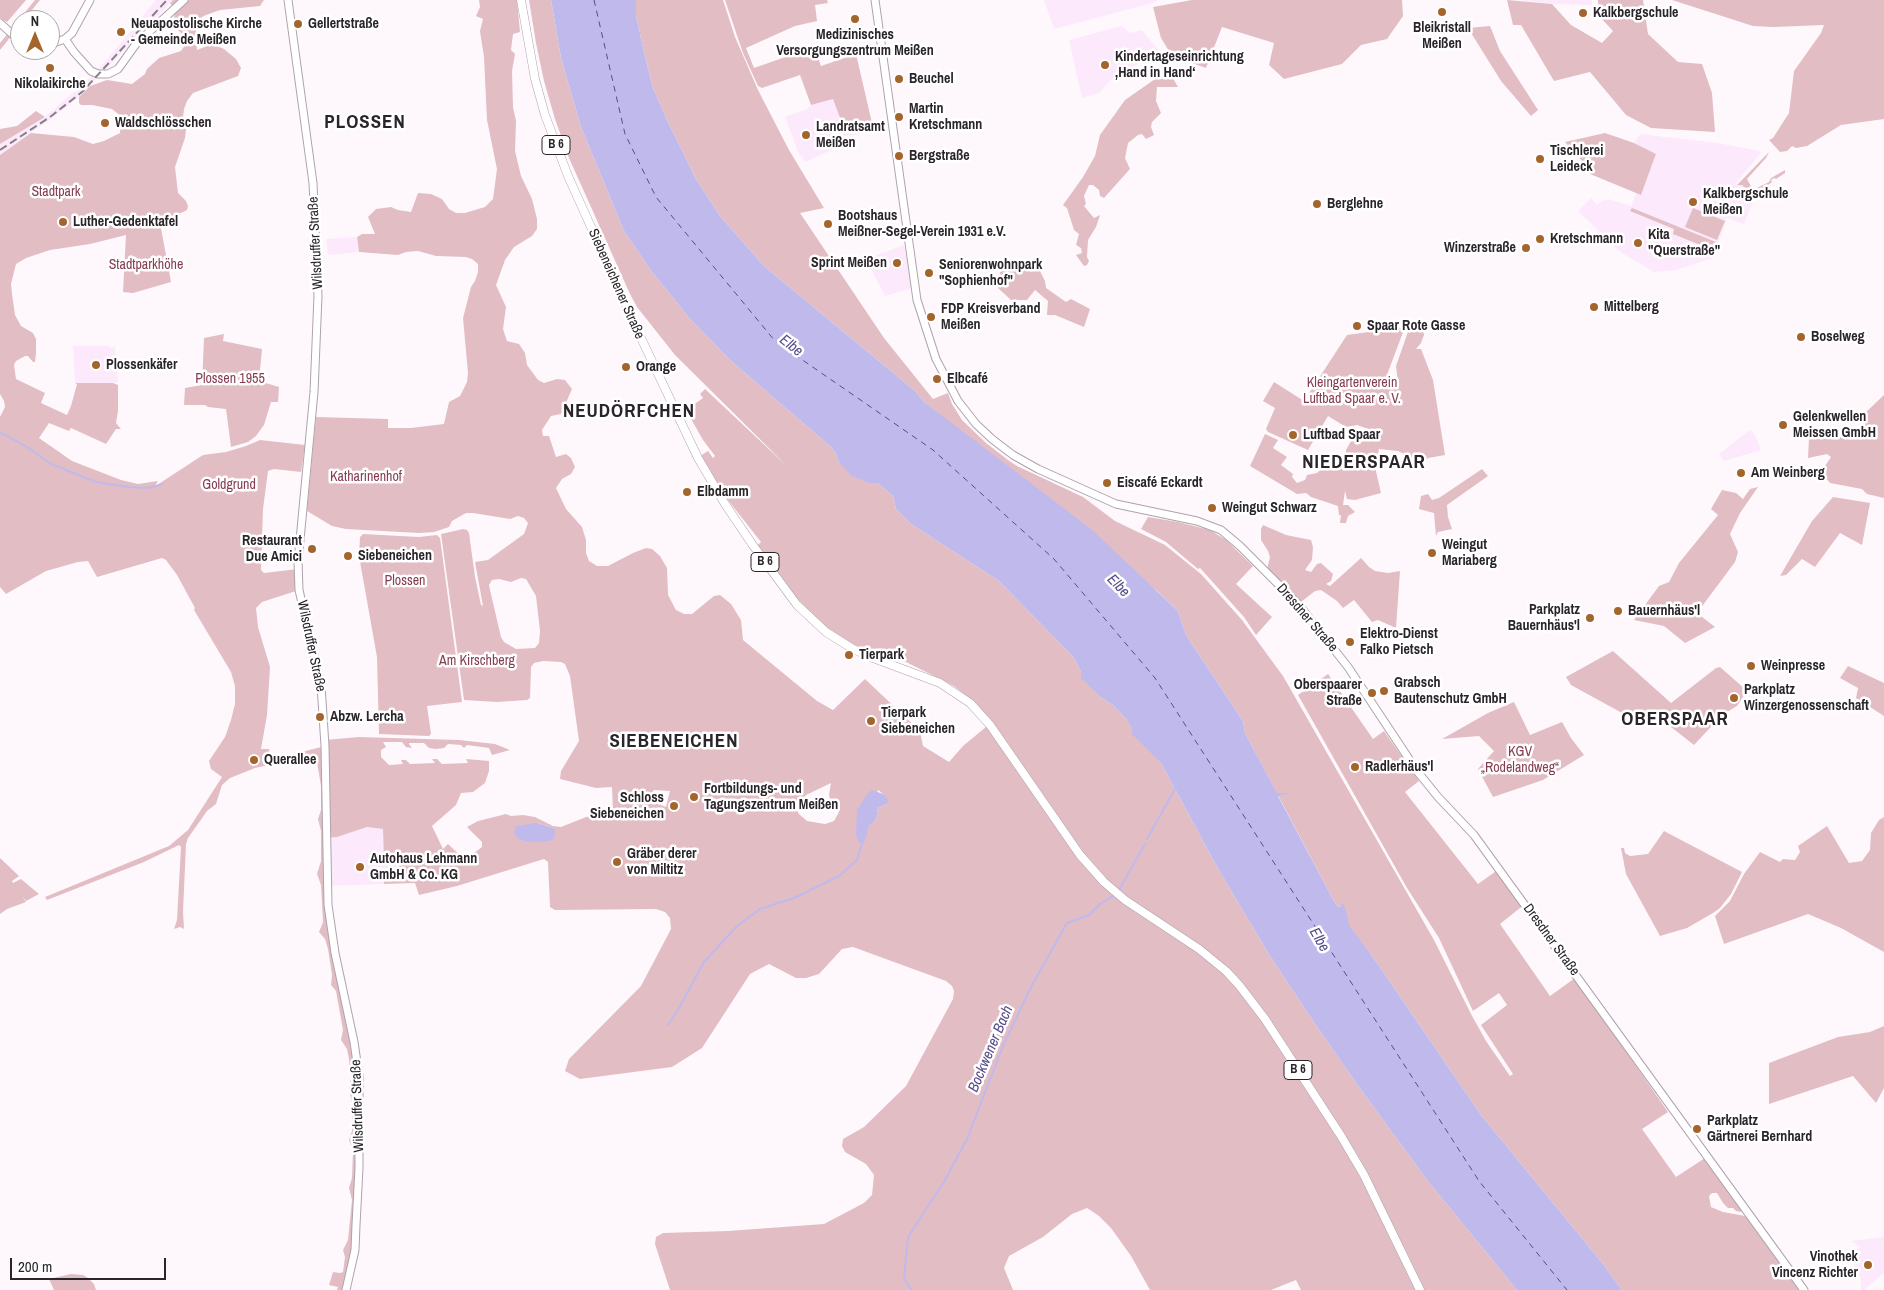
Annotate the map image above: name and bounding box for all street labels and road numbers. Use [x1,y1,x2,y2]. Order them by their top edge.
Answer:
road number: B 6 [542,136,570,154]
street label: Wilsdruffer Straße [305,196,327,290]
street label: Siebeneichener Straße [584,226,648,342]
road number: B 6 [751,552,779,572]
street label: Dresdner Straße [1273,580,1341,656]
street label: Wilsdruffer Straße [293,599,329,693]
street label: Dresdner Straße [1519,901,1583,979]
street label: Wilsdruffer Straße [348,1059,368,1153]
road number: B 6 [1284,1060,1312,1080]

